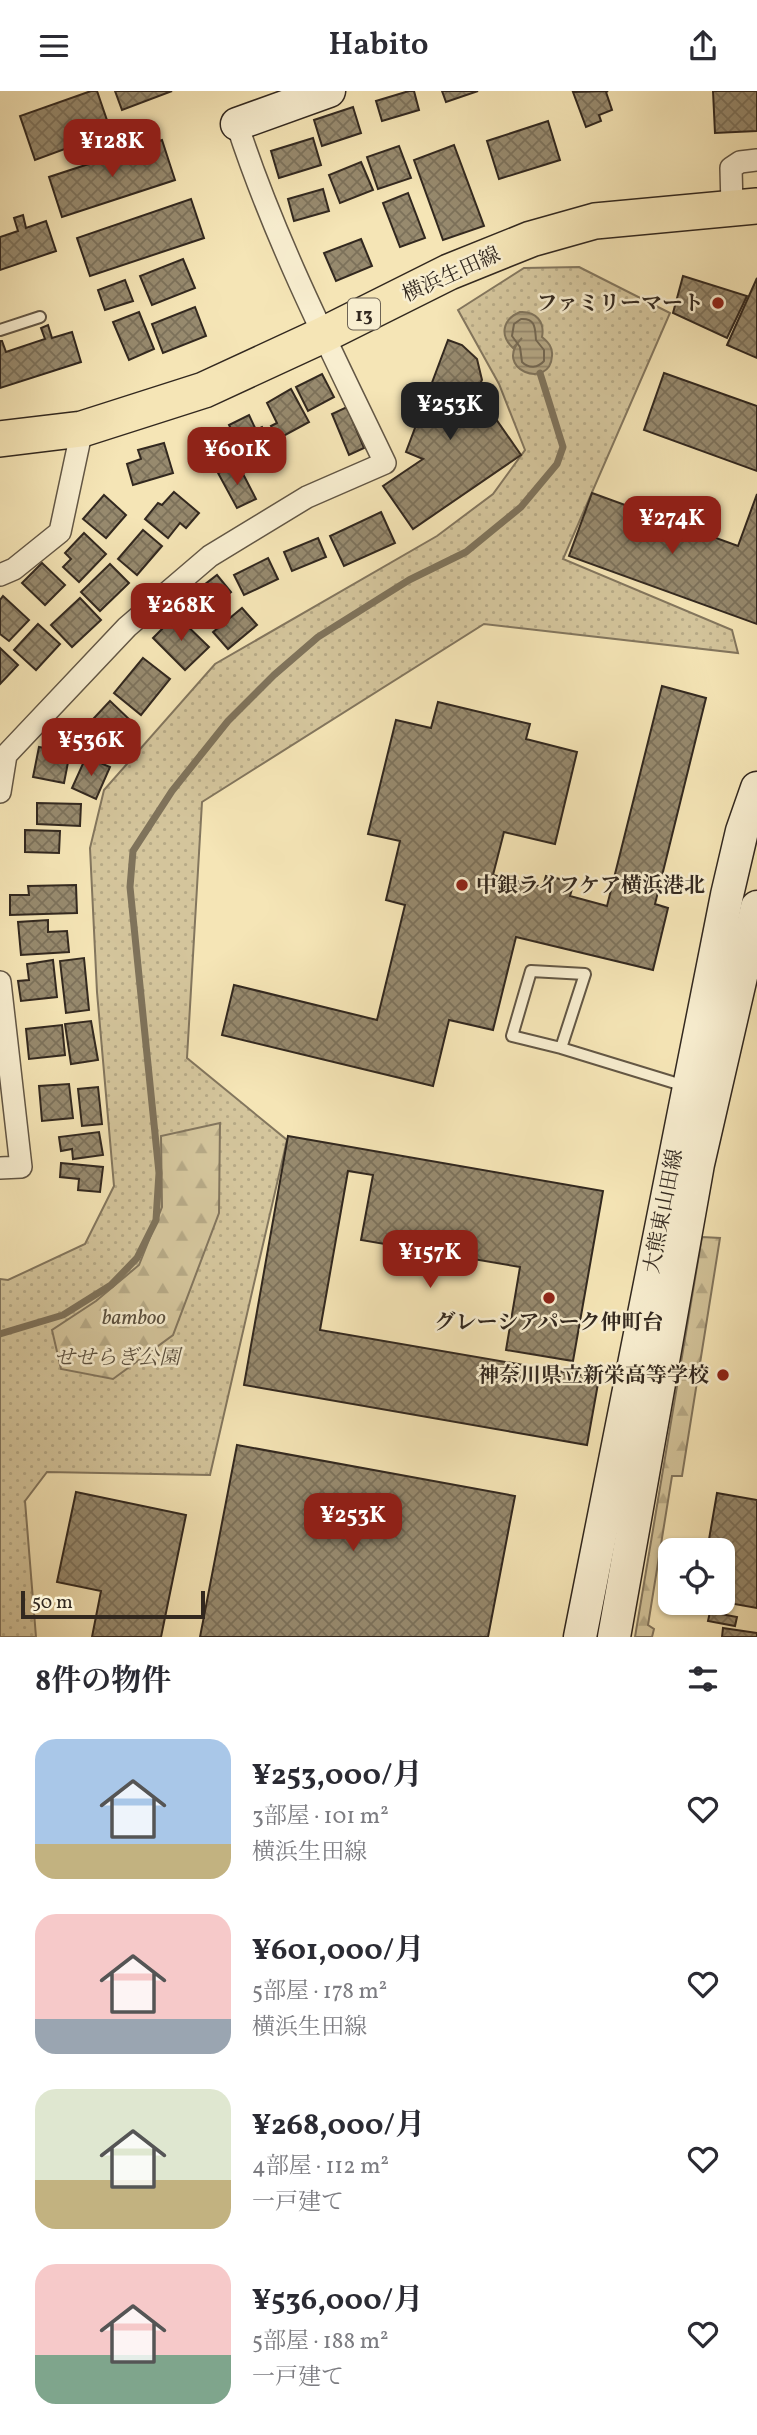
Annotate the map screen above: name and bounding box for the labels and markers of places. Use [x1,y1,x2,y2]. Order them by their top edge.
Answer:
pin: ¥128K [63,119,161,179]
place label: ファミリーマート [536,290,704,319]
marker: ファミリーマート [710,295,726,311]
pin: ¥253K [401,383,499,442]
pin: ¥601K [188,427,286,487]
pin: ¥274K [623,497,721,556]
pin: ¥268K [132,583,230,643]
pin: ¥536K [42,719,140,778]
place label: 中銀ライフケア横浜港北 [476,872,705,901]
marker: 中銀ライフケア横浜港北 [454,877,470,893]
pin: ¥157K [381,1231,479,1290]
marker: グレーシアパーク仲町台 [541,1290,557,1306]
place label: グレーシアパーク仲町台 [435,1309,663,1338]
place label: 神奈川県立新栄高等学校 [478,1362,709,1391]
marker: 神奈川県立新栄高等学校 [715,1367,731,1383]
pin: ¥253K [304,1493,402,1553]

